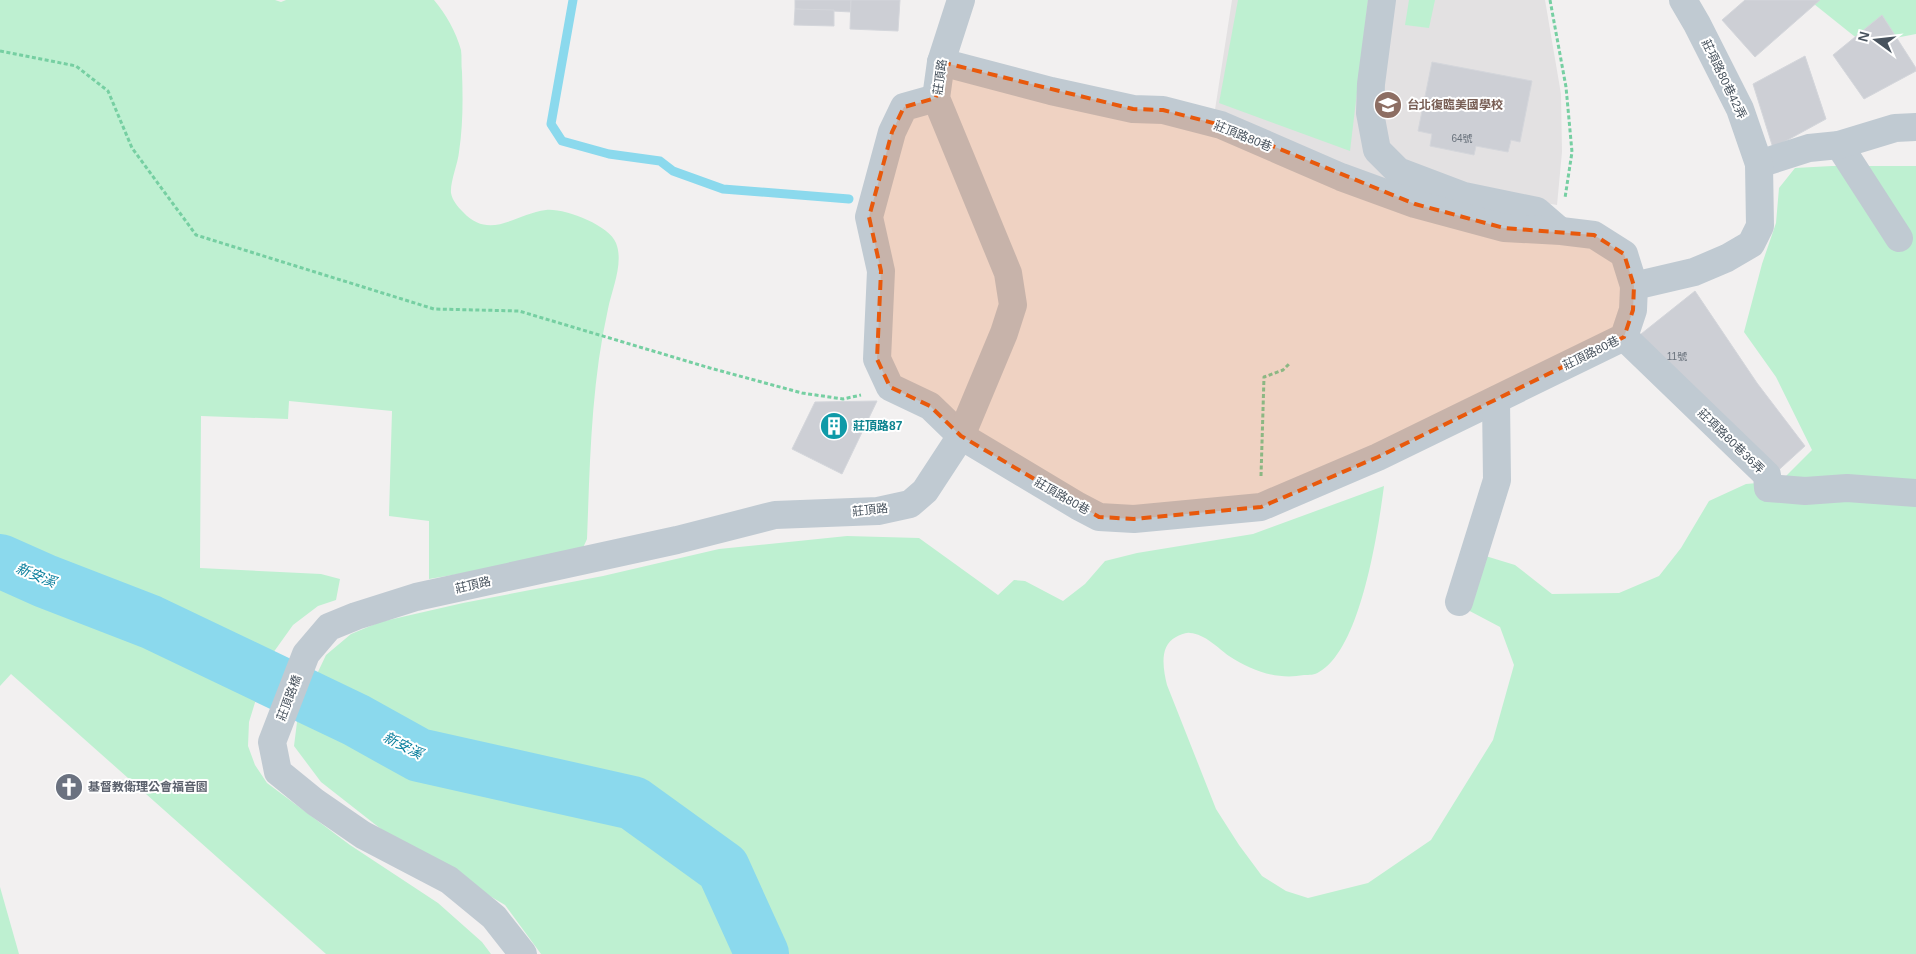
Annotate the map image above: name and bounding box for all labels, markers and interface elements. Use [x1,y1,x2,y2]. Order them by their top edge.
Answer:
north arrow [1851,15,1901,65]
text: N [1854,30,1872,44]
street label: 莊項路80巷42弄 [1699,37,1749,121]
street label: 莊頂路 [931,58,949,96]
school or university icon: 台北復臨美國學校 [1373,90,1403,120]
place label: 台北復臨美國學校 [1407,98,1503,112]
street label: 莊頂路80巷 [1212,118,1274,154]
house number: 64號 [1451,133,1473,144]
street label: 莊頂路80巷 [1560,333,1622,373]
house number: 11號 [1667,351,1687,362]
street label: 莊項路80巷36弄 [1695,406,1767,476]
building icon: 莊頂路87 [819,411,849,441]
place label: 莊頂路87 [853,419,903,433]
street label: 莊頂路80巷 [1032,475,1092,517]
street label: 莊頂路 [851,501,889,519]
water label: 新安溪 [14,560,60,591]
street label: 莊頂路 [454,574,492,596]
street label: 莊頂路橋 [274,673,304,723]
water label: 新安溪 [381,728,427,763]
church icon: 基督教衛理公會福音園 [54,772,84,802]
place label: 基督教衛理公會福音園 [88,780,208,794]

